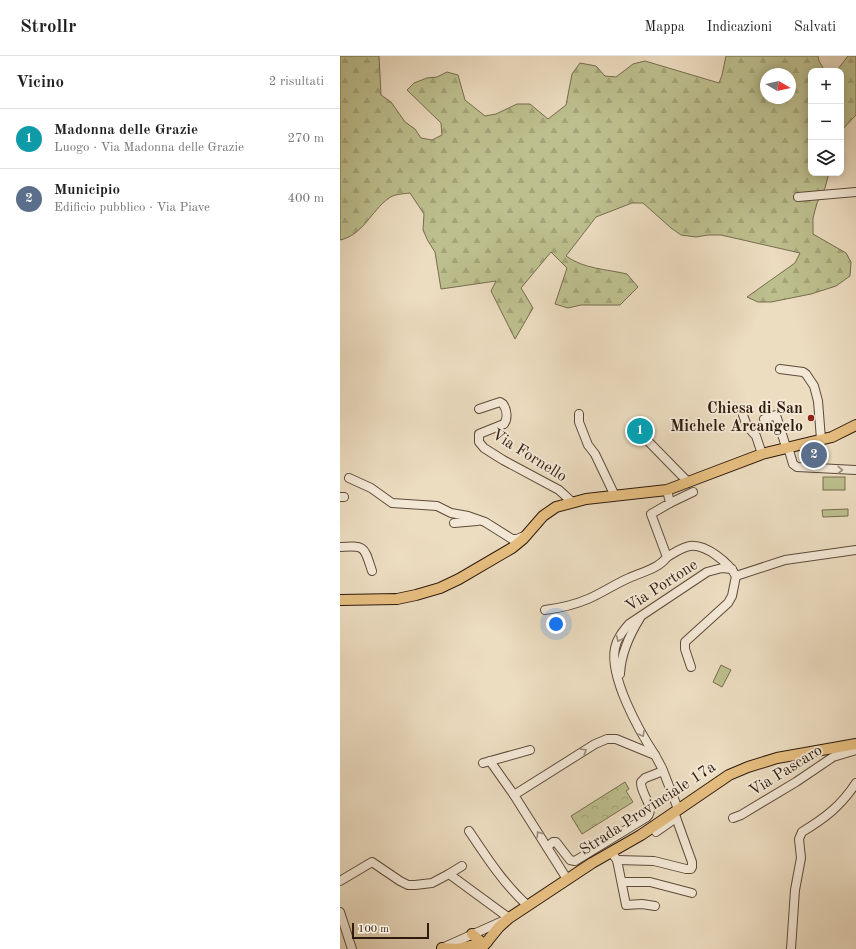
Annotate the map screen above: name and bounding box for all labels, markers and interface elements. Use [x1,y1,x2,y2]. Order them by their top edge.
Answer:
text: Strollr [20,18,76,37]
text: Mappa [645,20,685,34]
text: Indicazioni [707,20,772,34]
text: Salvati [794,20,836,34]
north arrow [760,68,796,104]
map controls [808,68,844,176]
button: + [808,68,844,104]
text: Vicino [16,74,64,91]
text: 2 risultati [269,75,324,88]
button: − [808,104,844,140]
text: Madonna delle Grazie [54,123,198,138]
text: 1 [25,132,33,145]
text: 270 m [287,132,324,145]
button: layers [808,140,844,176]
text: Luogo · Via Madonna delle Grazie [54,141,244,154]
text: Municipio [54,183,120,198]
text: 2 [25,192,33,205]
text: 400 m [287,192,324,205]
text: Edificio pubblico · Via Piave [54,201,210,214]
place label: Chiesa di San Michele Arcangelo [670,401,803,435]
marker: Chiesa di San Michele Arcangelo [806,413,816,423]
pin: 1 [627,416,653,446]
street label: Via Fornello [489,427,569,485]
pin: 2 [801,440,827,470]
one-way arrow [837,466,843,474]
street label: Via Portone [623,557,701,615]
your location [546,614,566,634]
one-way arrow [616,634,624,642]
one-way arrow [638,730,645,737]
street label: Via Pascaro [747,742,825,800]
one-way arrow [580,748,587,755]
street label: Strada Provinciale 17a [577,759,719,859]
one-way arrow [536,831,544,838]
scale bar [352,921,429,940]
text: 100 m [358,924,389,935]

